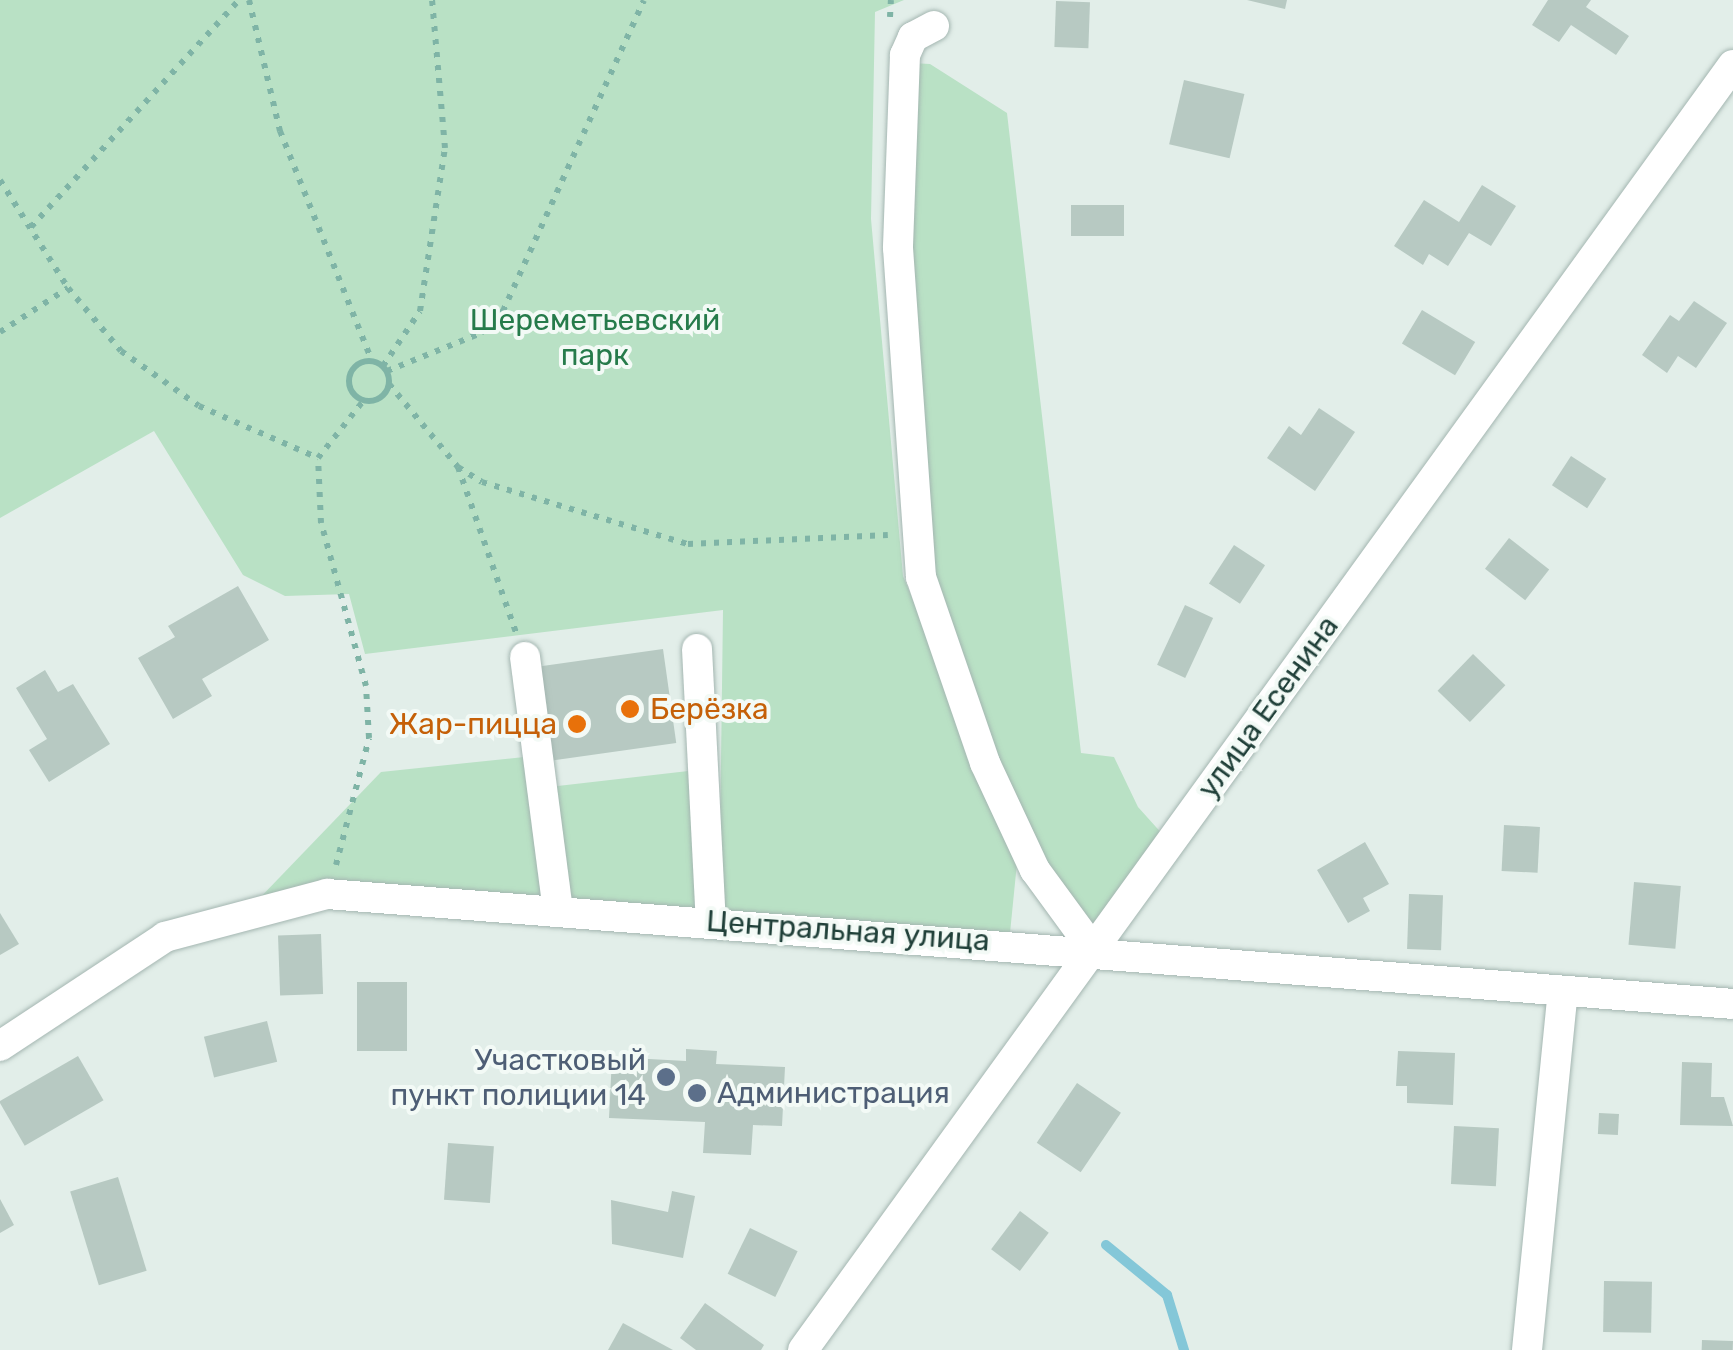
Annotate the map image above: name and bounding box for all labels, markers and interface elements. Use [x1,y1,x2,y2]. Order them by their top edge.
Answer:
park label: Шереметьевский парк [470,302,720,372]
street label: улица Есенина [1190,609,1346,805]
place label: Берёзка [650,691,769,727]
marker: Берёзка [619,698,641,720]
place label: Жар-пицца [389,706,557,742]
marker: Жар-пицца [566,713,588,735]
street label: Центральная улица [705,903,991,959]
place label: Участковый пункт полиции 14 [390,1042,646,1112]
marker: Участковый пункт полиции 14 [655,1066,677,1088]
place label: Администрация [717,1075,950,1111]
marker: Администрация [686,1082,708,1104]

